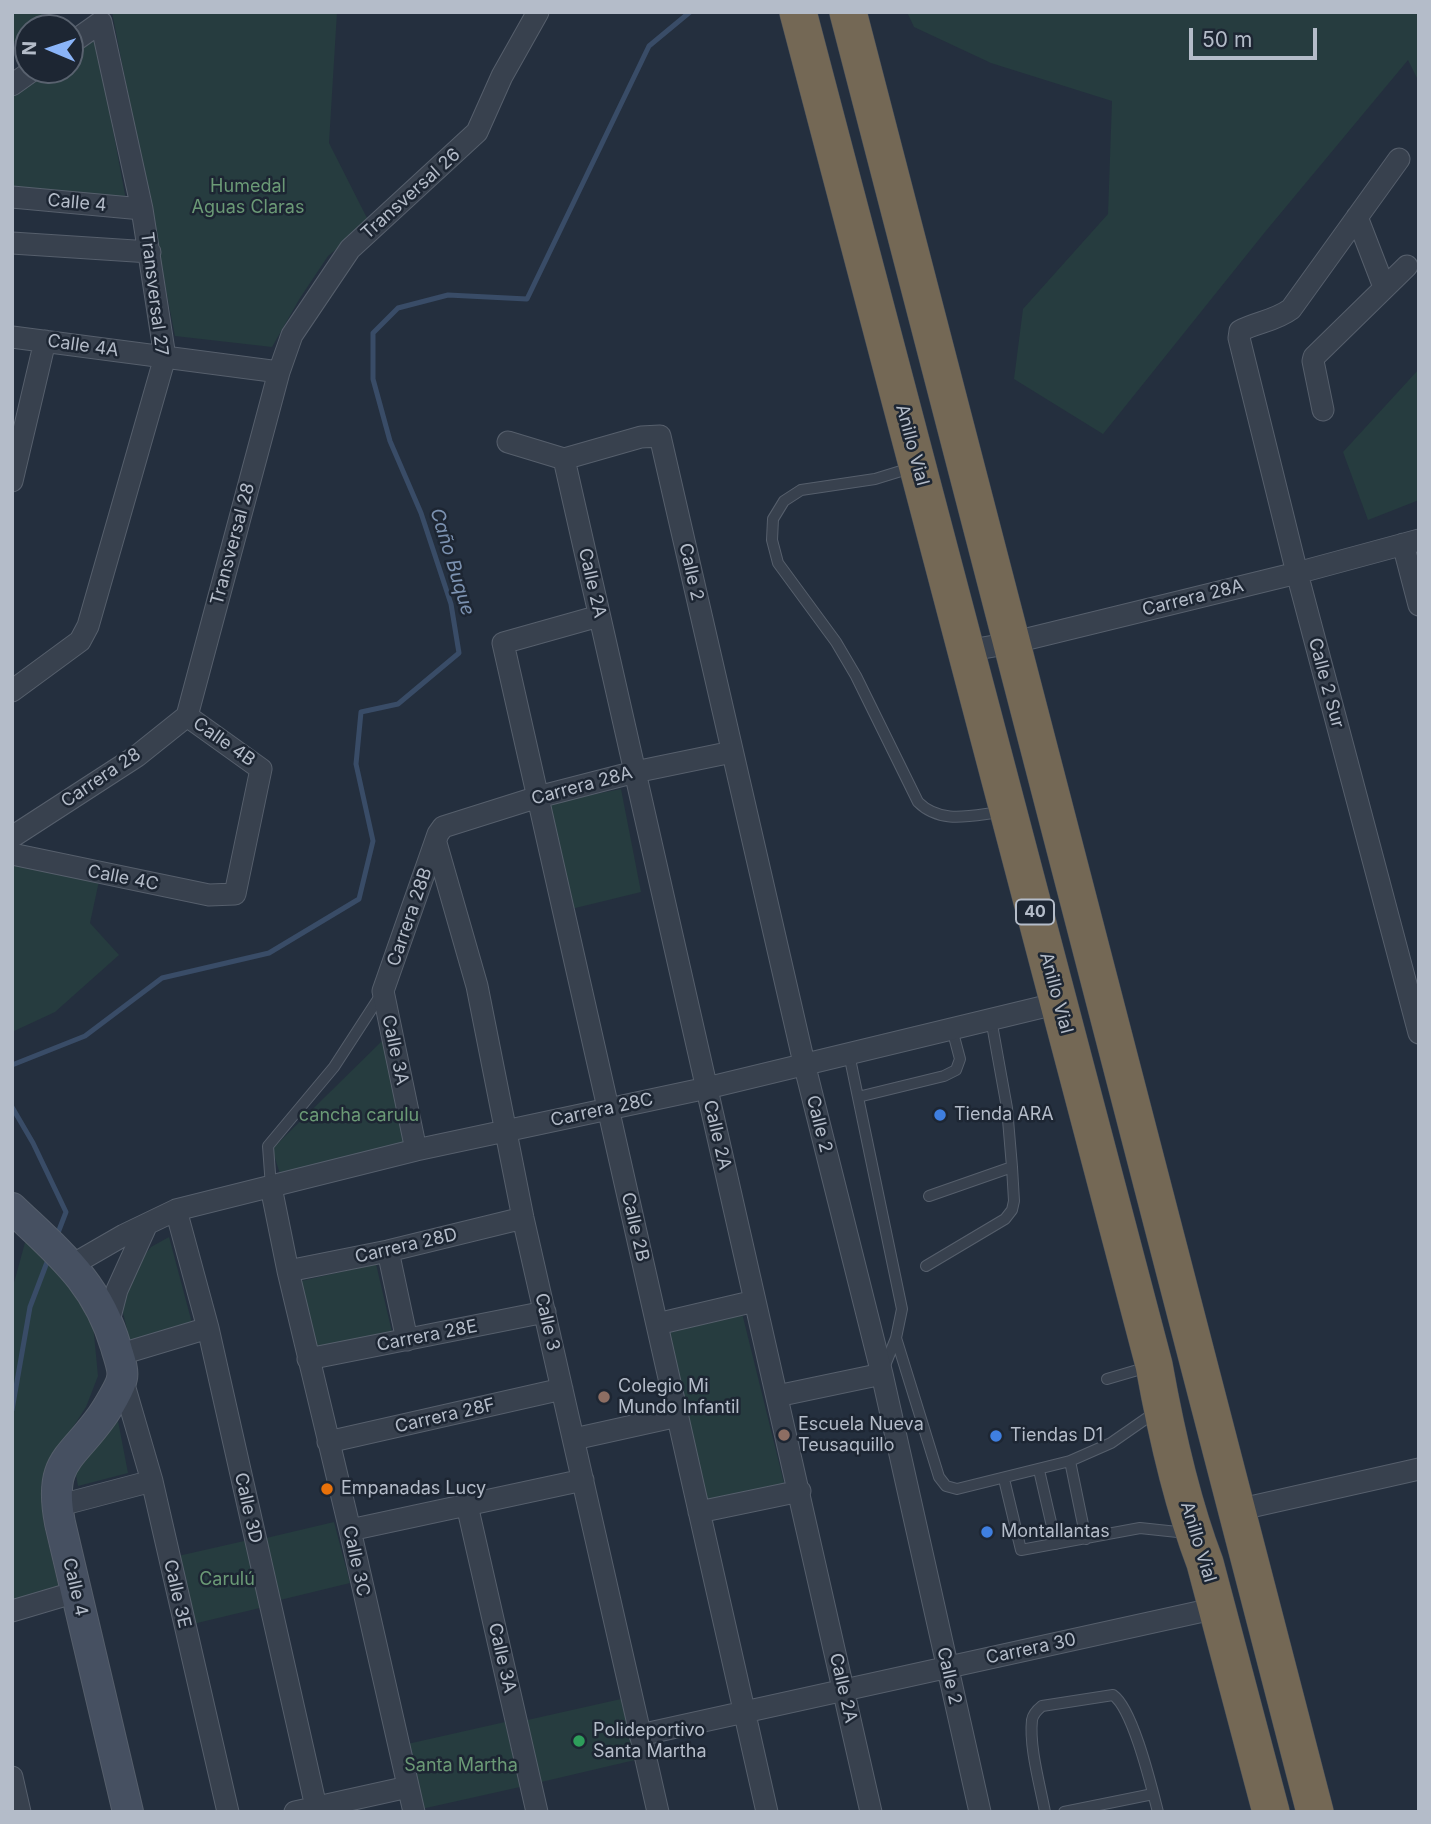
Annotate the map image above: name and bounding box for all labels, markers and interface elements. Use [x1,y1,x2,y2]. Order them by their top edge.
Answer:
north arrow [14,14,84,84]
scale bar [1193,14,1321,58]
text: 50 m [1202,27,1252,52]
text: N [18,41,41,56]
street label: Transversal 26 [357,144,465,244]
park label: Humedal Aguas Claras [192,176,304,218]
street label: Calle 4 [47,190,107,216]
street label: Transversal 27 [136,231,172,357]
street label: Calle 4A [46,330,120,362]
street label: Anillo Vial [891,402,933,488]
street label: Transversal 28 [206,480,260,608]
water label: Caño Buque [425,506,479,618]
street label: Calle 2 [674,541,708,603]
street label: Calle 2A [573,546,611,620]
street label: Carrera 28A [1140,575,1246,621]
street label: Calle 2 Sur [1304,636,1348,730]
street label: Calle 4B [189,713,259,771]
street label: Carrera 28 [57,744,145,812]
street label: Carrera 28A [529,762,635,810]
street label: Calle 4C [85,860,161,896]
street label: Carrera 28B [383,865,437,969]
road number: 40 [1016,900,1054,924]
street label: Anillo Vial [1035,950,1077,1036]
street label: Calle 3A [377,1013,413,1087]
street label: Carrera 28C [549,1089,655,1131]
street label: Calle 2 [801,1093,837,1155]
street label: Calle 2A [698,1098,736,1172]
place label: Tienda ARA [954,1104,1054,1126]
park label: cancha carulu [299,1105,419,1127]
marker: Tienda ARA [932,1107,948,1123]
street label: Calle 2B [617,1190,653,1264]
street label: Carrera 28D [353,1224,459,1268]
street label: Calle 3 [530,1291,564,1353]
street label: Carrera 28E [375,1316,479,1356]
place label: Colegio Mi Mundo Infantil [618,1376,740,1418]
marker: Colegio Mi Mundo Infantil [596,1389,612,1405]
street label: Carrera 28F [393,1394,497,1438]
place label: Escuela Nueva Teusaquillo [798,1414,924,1456]
place label: Tiendas D1 [1010,1425,1103,1447]
marker: Escuela Nueva Teusaquillo [776,1427,792,1443]
marker: Tiendas D1 [988,1428,1004,1444]
street label: Calle 3D [229,1471,267,1545]
place label: Empanadas Lucy [341,1478,486,1500]
marker: Empanadas Lucy [319,1481,335,1497]
street label: Anillo Vial [1176,1499,1220,1585]
place label: Montallantas [1001,1521,1110,1543]
street label: Calle 3C [338,1524,374,1598]
marker: Montallantas [979,1524,995,1540]
street label: Calle 4 [58,1556,92,1618]
street label: Calle 3E [159,1558,195,1630]
park label: Carulú [199,1569,255,1591]
street label: Calle 3A [483,1621,521,1695]
street label: Carrera 30 [984,1629,1078,1669]
street label: Calle 2 [932,1645,966,1707]
street label: Calle 2A [824,1651,862,1725]
place label: Polideportivo Santa Martha [593,1720,707,1762]
marker: Polideportivo Santa Martha [571,1733,587,1749]
park label: Santa Martha [404,1755,518,1777]

